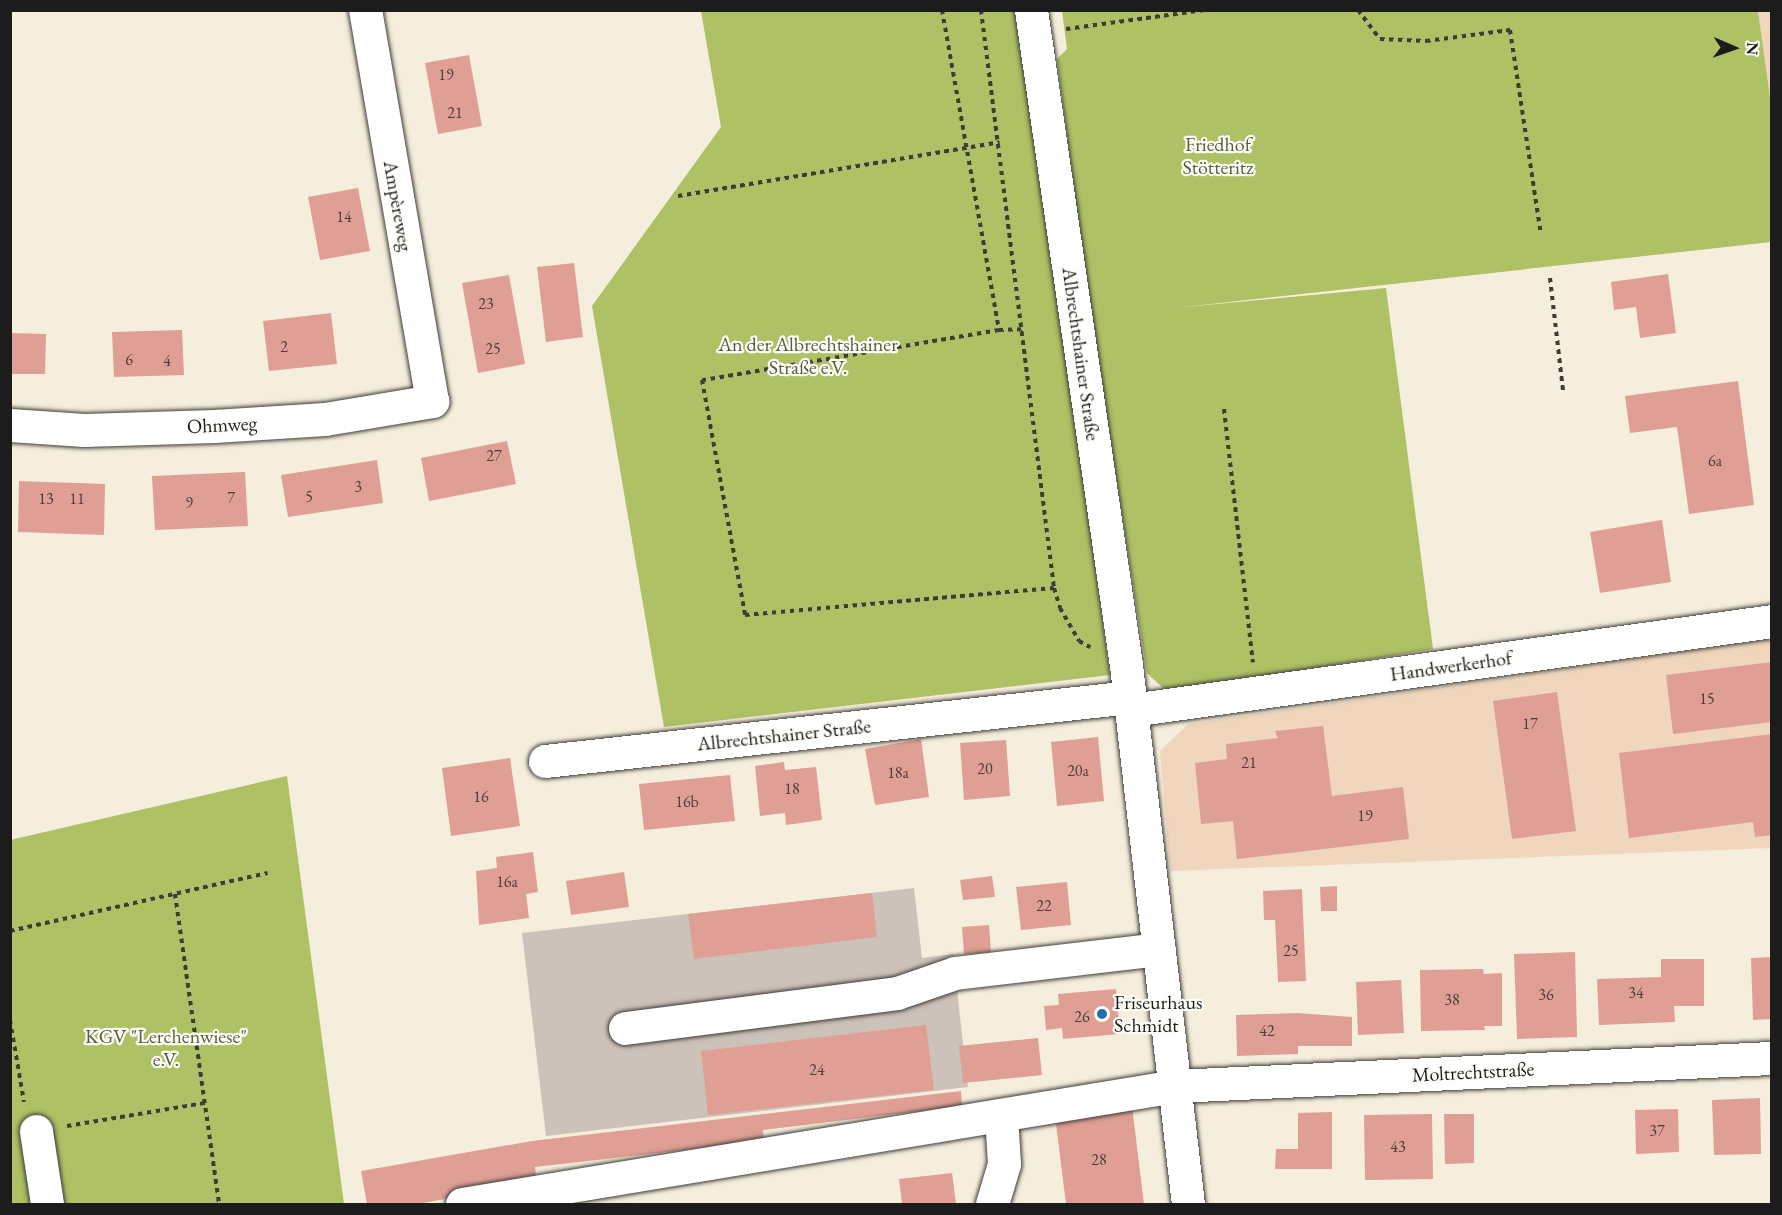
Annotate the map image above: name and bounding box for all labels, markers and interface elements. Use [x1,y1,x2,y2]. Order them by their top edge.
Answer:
north arrow [1704,18,1764,78]
text: N [1742,42,1763,55]
house number: 19 [438,65,454,85]
house number: 21 [447,103,463,123]
park label: Friedhof Stötteritz [1182,133,1254,180]
street label: Ampèreweg [378,159,418,253]
house number: 14 [336,207,352,227]
street label: Albrechtshainer Straße [1057,266,1105,442]
house number: 23 [478,294,494,314]
park label: An der Albrechtshainer Straße e.V. [718,333,898,380]
house number: 2 [280,337,288,357]
house number: 25 [485,339,501,359]
house number: 6 [125,350,133,370]
house number: 4 [163,351,171,371]
street label: Ohmweg [186,411,258,439]
house number: 27 [486,446,502,466]
house number: 6a [1708,451,1722,471]
house number: 3 [354,477,362,497]
house number: 5 [305,487,313,507]
house number: 7 [227,488,235,508]
house number: 13 [38,489,54,509]
house number: 11 [69,489,85,509]
house number: 9 [185,493,193,513]
street label: Handwerkerhof [1388,646,1514,686]
house number: 15 [1699,689,1715,709]
street label: Albrechtshainer Straße [696,714,872,756]
house number: 17 [1522,714,1538,734]
house number: 21 [1241,753,1257,773]
house number: 20 [977,759,993,779]
house number: 20a [1067,761,1089,781]
house number: 18a [887,763,909,783]
house number: 18 [784,779,800,799]
house number: 16 [473,787,489,807]
house number: 16b [675,792,699,812]
house number: 19 [1357,806,1373,826]
house number: 16a [496,872,518,892]
house number: 22 [1036,896,1052,916]
house number: 25 [1283,941,1299,961]
house number: 34 [1628,983,1644,1003]
house number: 36 [1538,985,1554,1005]
place label: Friseurhaus Schmidt [1114,990,1203,1037]
house number: 38 [1444,990,1460,1010]
house number: 26 [1074,1007,1090,1027]
marker: Friseurhaus Schmidt [1095,1007,1109,1021]
house number: 42 [1259,1021,1275,1041]
park label: KGV "Lerchenwiese" e.V. [85,1024,247,1071]
street label: Moltrechtstraße [1411,1057,1535,1087]
house number: 24 [809,1060,825,1080]
house number: 37 [1649,1121,1665,1141]
house number: 43 [1390,1137,1406,1157]
house number: 28 [1091,1150,1107,1170]

